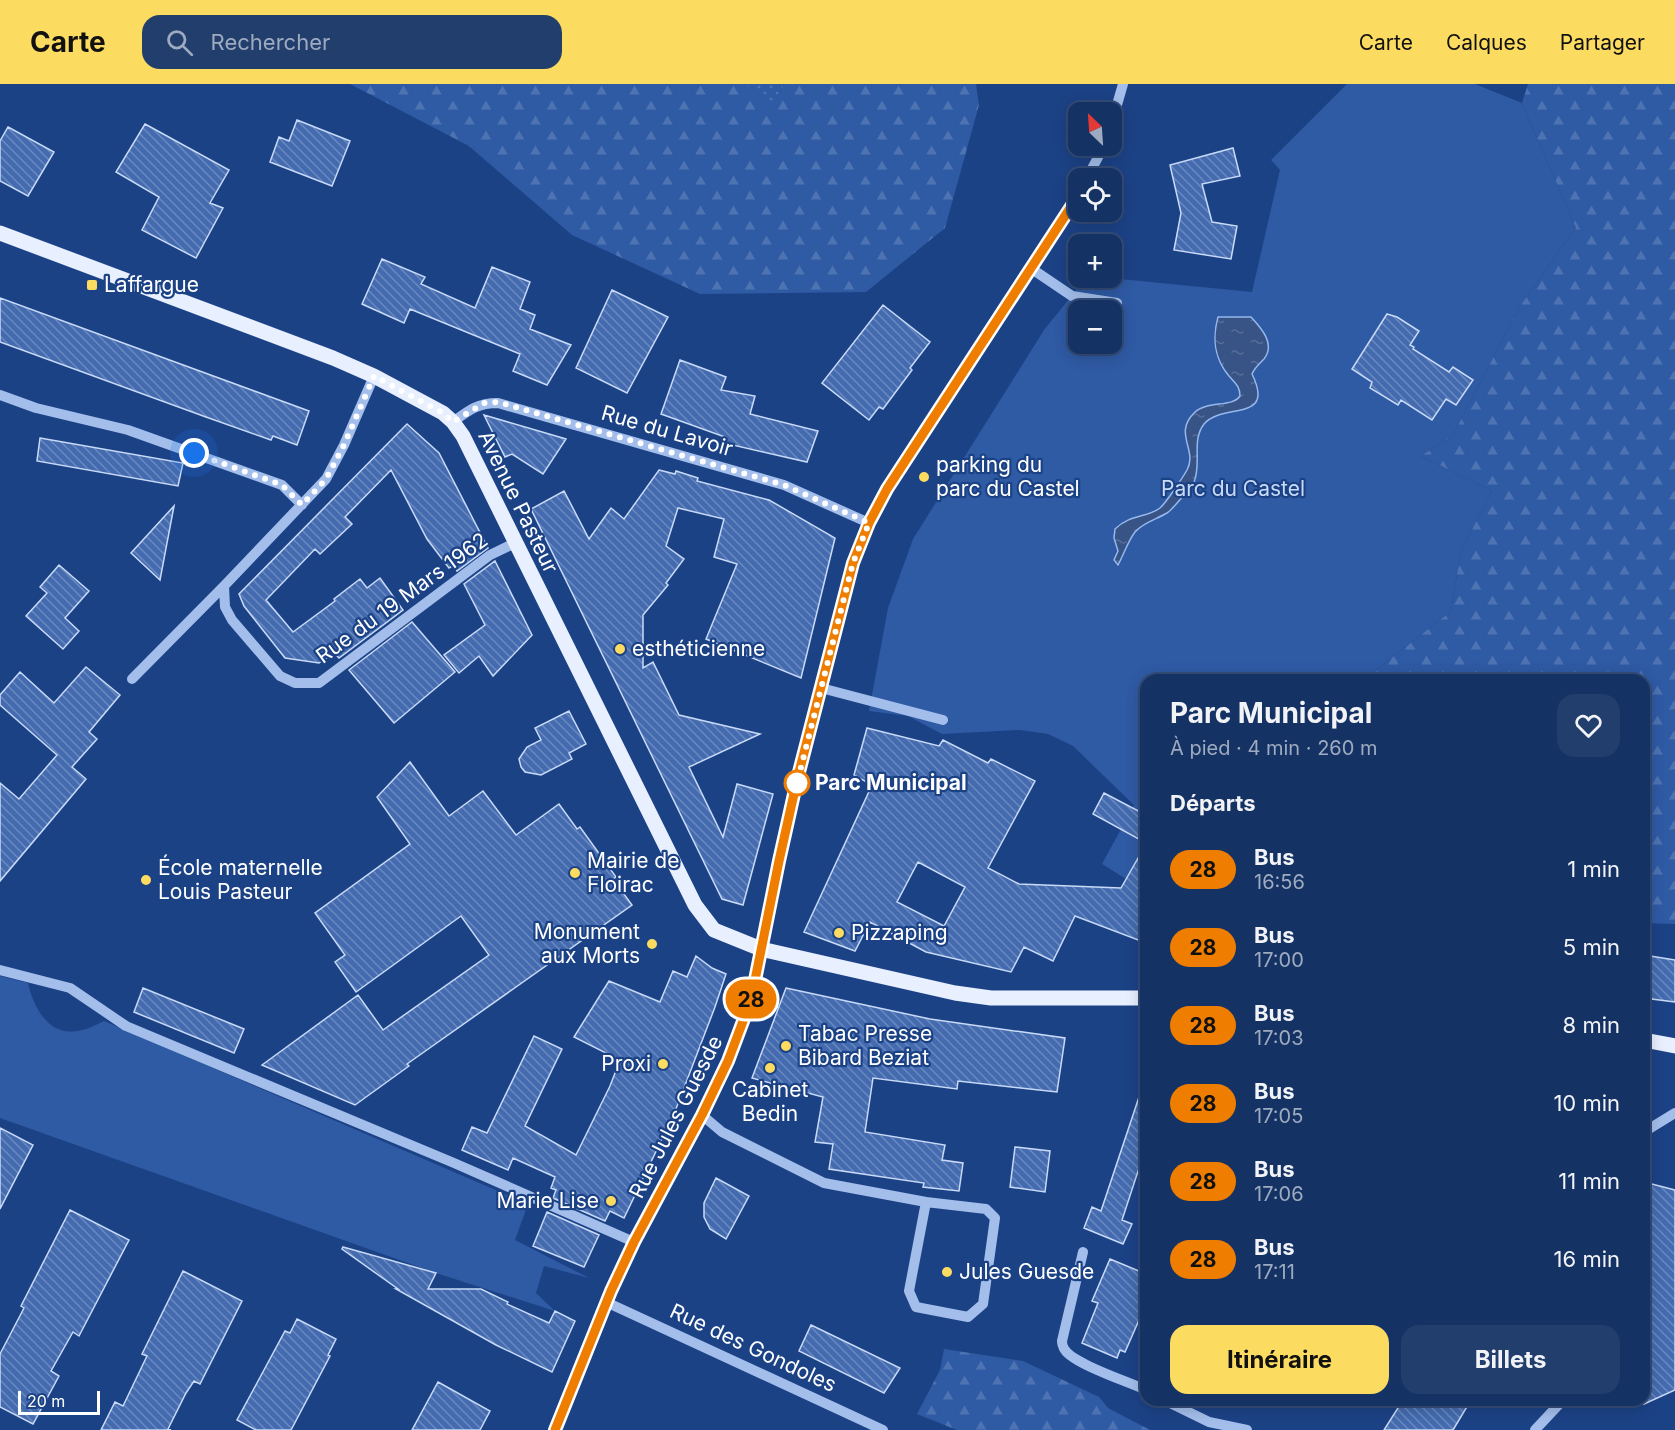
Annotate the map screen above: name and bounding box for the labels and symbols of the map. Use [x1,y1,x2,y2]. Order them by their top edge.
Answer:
north arrow [1068,102,1122,156]
place label: Laffargue [104,272,199,297]
marker: Laffargue [85,278,99,292]
street label: Rue du Lavoir [599,400,736,461]
street label: Avenue Pasteur [473,427,564,577]
your location [179,438,209,468]
place label: parking du parc du Castel [936,452,1080,501]
marker: parking du parc du Castel [917,470,931,484]
park label: Parc du Castel [1161,476,1305,501]
street label: Rue du 19 Mars 1962 [311,527,492,668]
place label: esthéticienne [632,636,765,661]
marker: esthéticienne [613,642,627,656]
marker: Parc Municipal [784,770,810,796]
place label: Parc Municipal [815,770,967,795]
place label: Mairie de Floirac [587,848,679,897]
place label: École maternelle Louis Pasteur [158,854,323,904]
marker: Mairie de Floirac [568,866,582,880]
marker: École maternelle Louis Pasteur [139,873,153,887]
place label: Monument aux Morts [534,919,640,968]
place label: Pizzaping [851,920,948,945]
marker: Pizzaping [832,926,846,940]
marker: Monument aux Morts [645,937,659,951]
line badge: 28 [724,980,778,1018]
place label: Tabac Presse Bibard Beziat [798,1021,932,1070]
street label: Rue Jules Guesde [624,1031,727,1202]
marker: Tabac Presse Bibard Beziat [779,1039,793,1053]
place label: Proxi [601,1051,651,1076]
marker: Proxi [656,1057,670,1071]
marker: Cabinet Bedin [763,1061,777,1075]
place label: Cabinet Bedin [732,1077,808,1126]
place label: Marie Lise [496,1188,599,1213]
marker: Marie Lise [604,1194,618,1208]
place label: Jules Guesde [959,1259,1094,1284]
marker: Jules Guesde [940,1265,954,1279]
street label: Rue des Gondoles [666,1298,840,1397]
scale bar [18,1388,100,1416]

